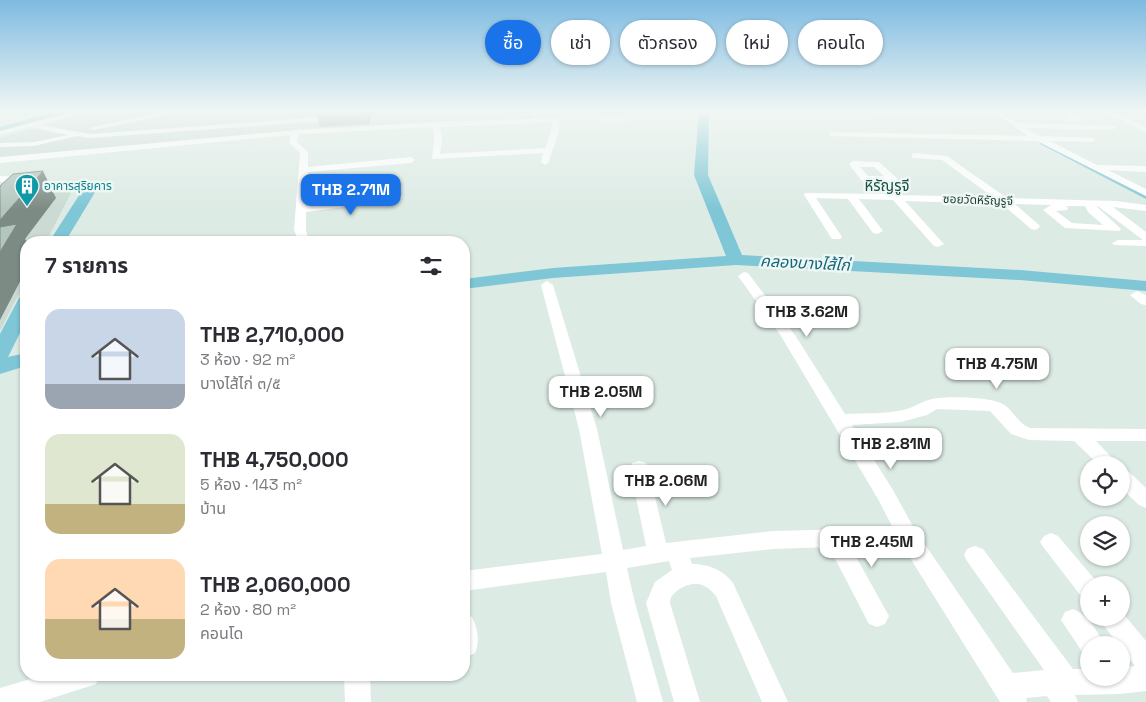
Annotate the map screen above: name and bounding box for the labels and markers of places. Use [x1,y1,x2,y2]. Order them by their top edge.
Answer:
building icon: อาคารสุริยคาร [14,173,40,207]
pin: THB 2.71M [294,174,408,216]
place label: อาคารสุริยคาร [44,178,112,194]
pin: THB 3.62M [750,296,864,338]
pin: THB 4.75M [940,348,1054,390]
pin: THB 2.05M [544,376,658,418]
pin: THB 2.81M [834,428,948,470]
pin: THB 2.06M [609,464,723,507]
pin: THB 2.45M [815,526,929,568]

